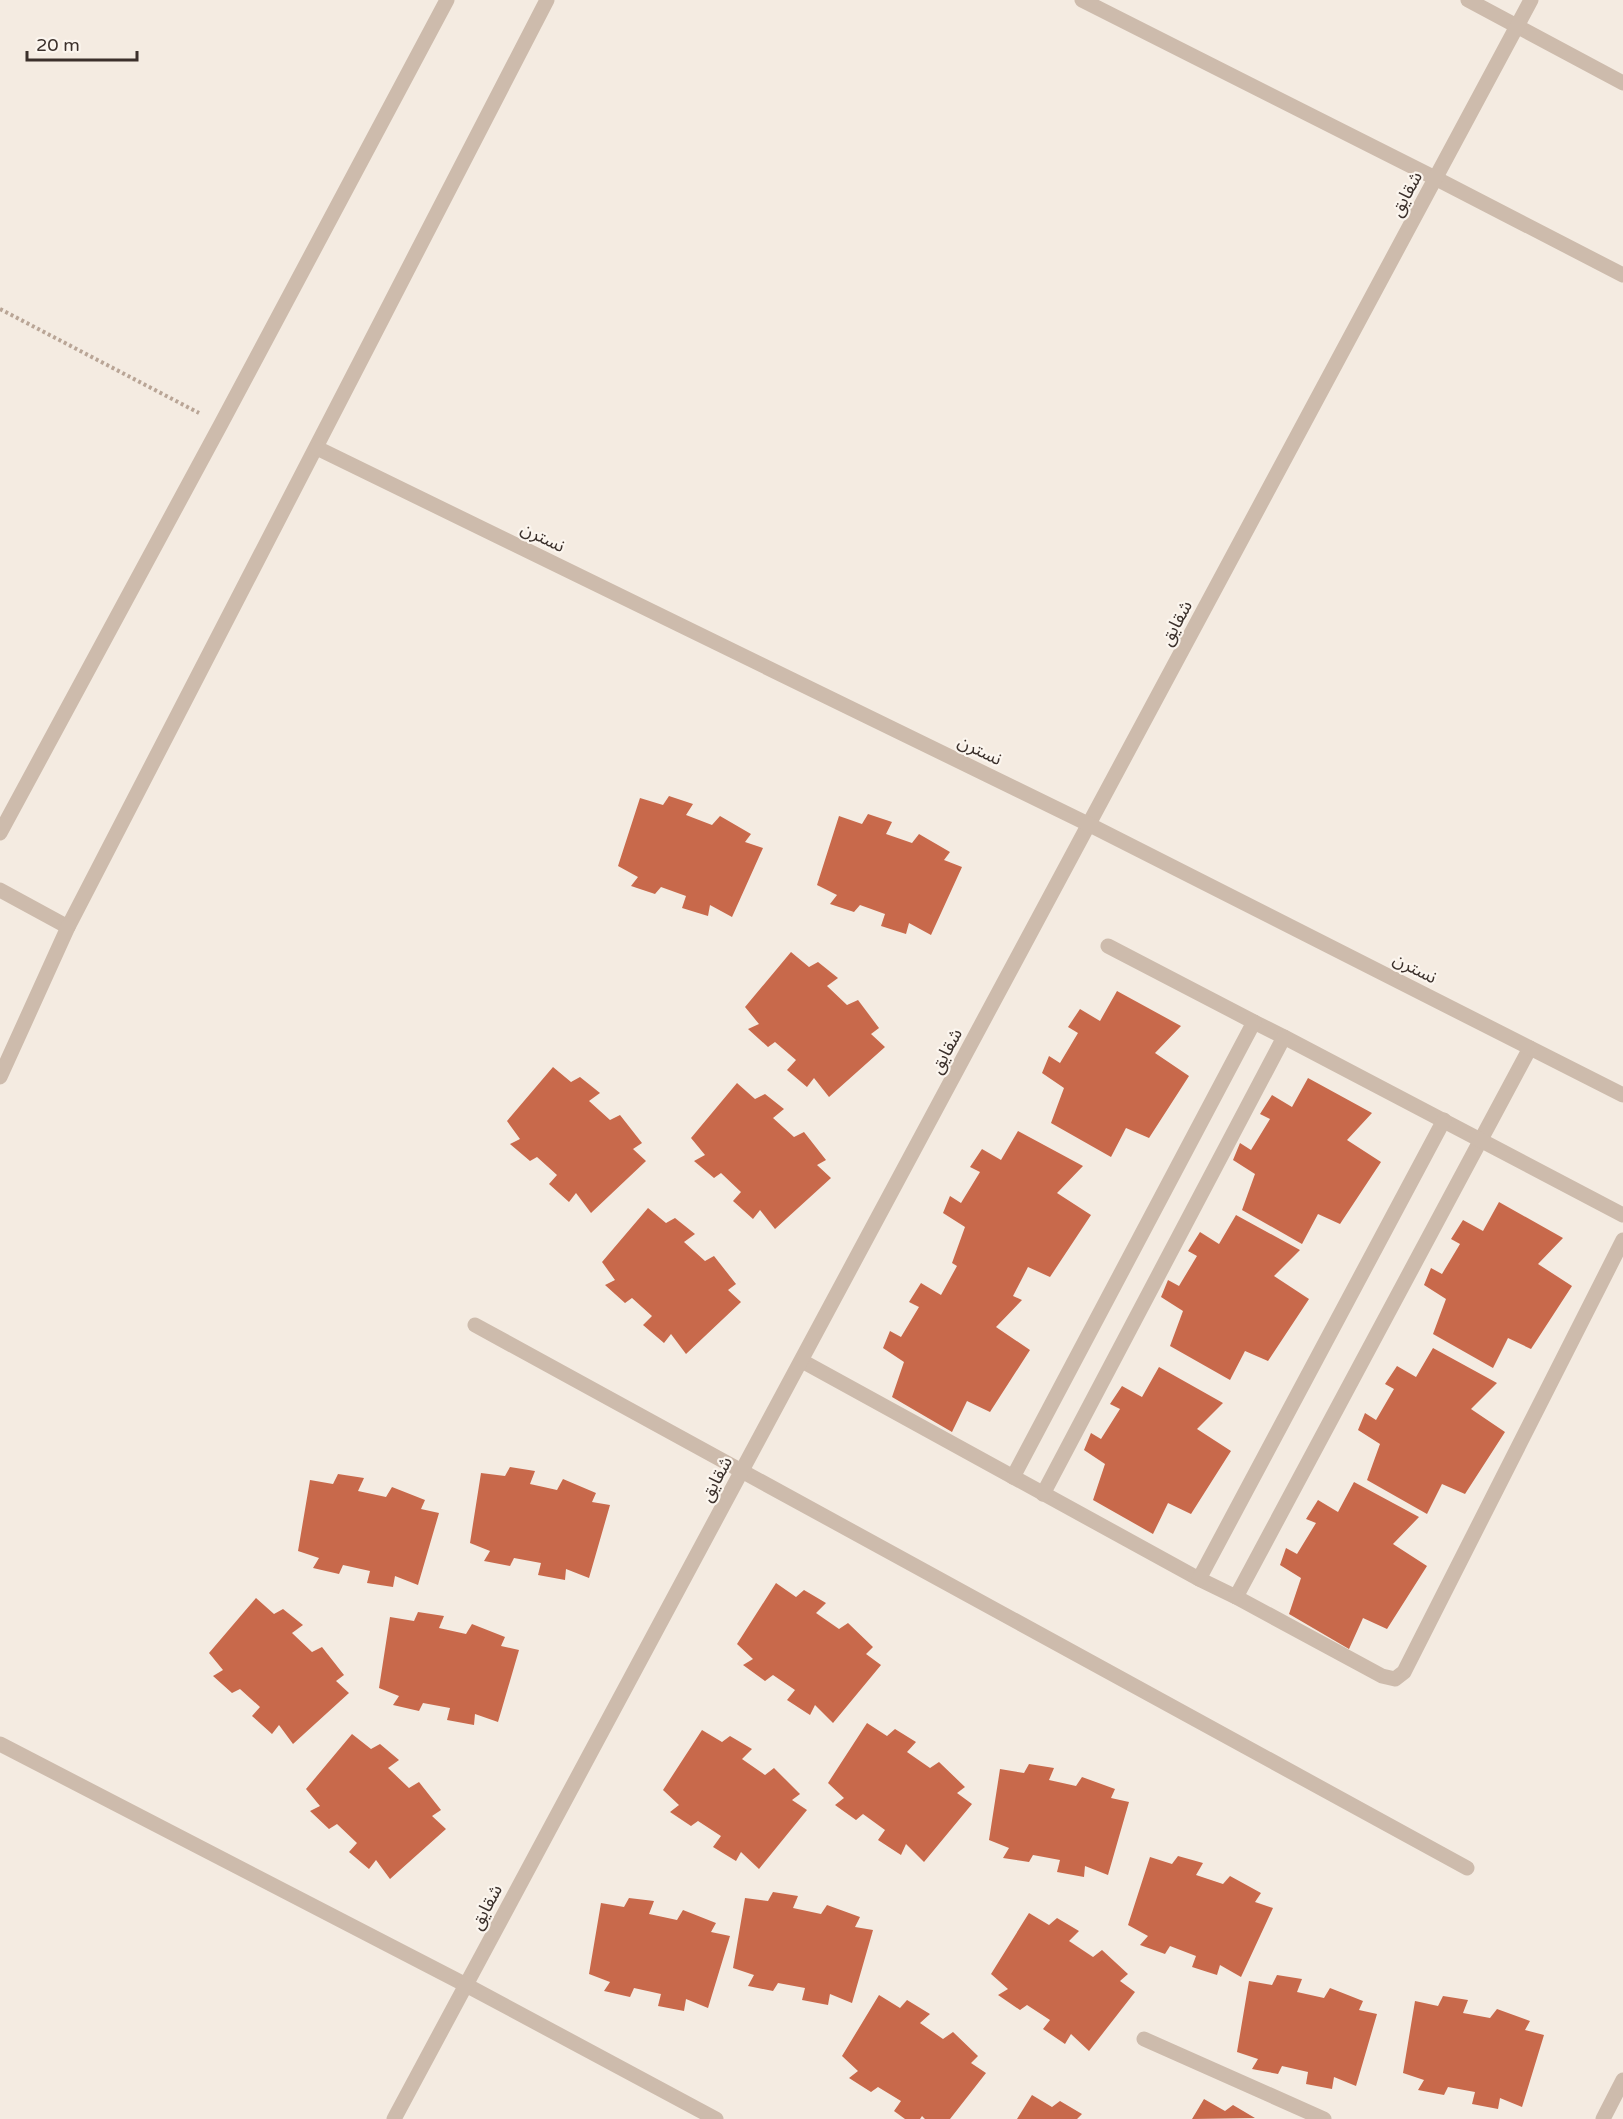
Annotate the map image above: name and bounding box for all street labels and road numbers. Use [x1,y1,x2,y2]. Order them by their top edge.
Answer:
street label: شقایق [1385,168,1427,220]
street label: نسترن [517,517,569,557]
street label: شقایق [1155,597,1197,649]
street label: نسترن [954,730,1006,770]
street label: نسترن [1389,948,1441,988]
street label: شقایق [925,1025,967,1077]
street label: شقایق [695,1453,737,1505]
street label: شقایق [465,1881,507,1933]

